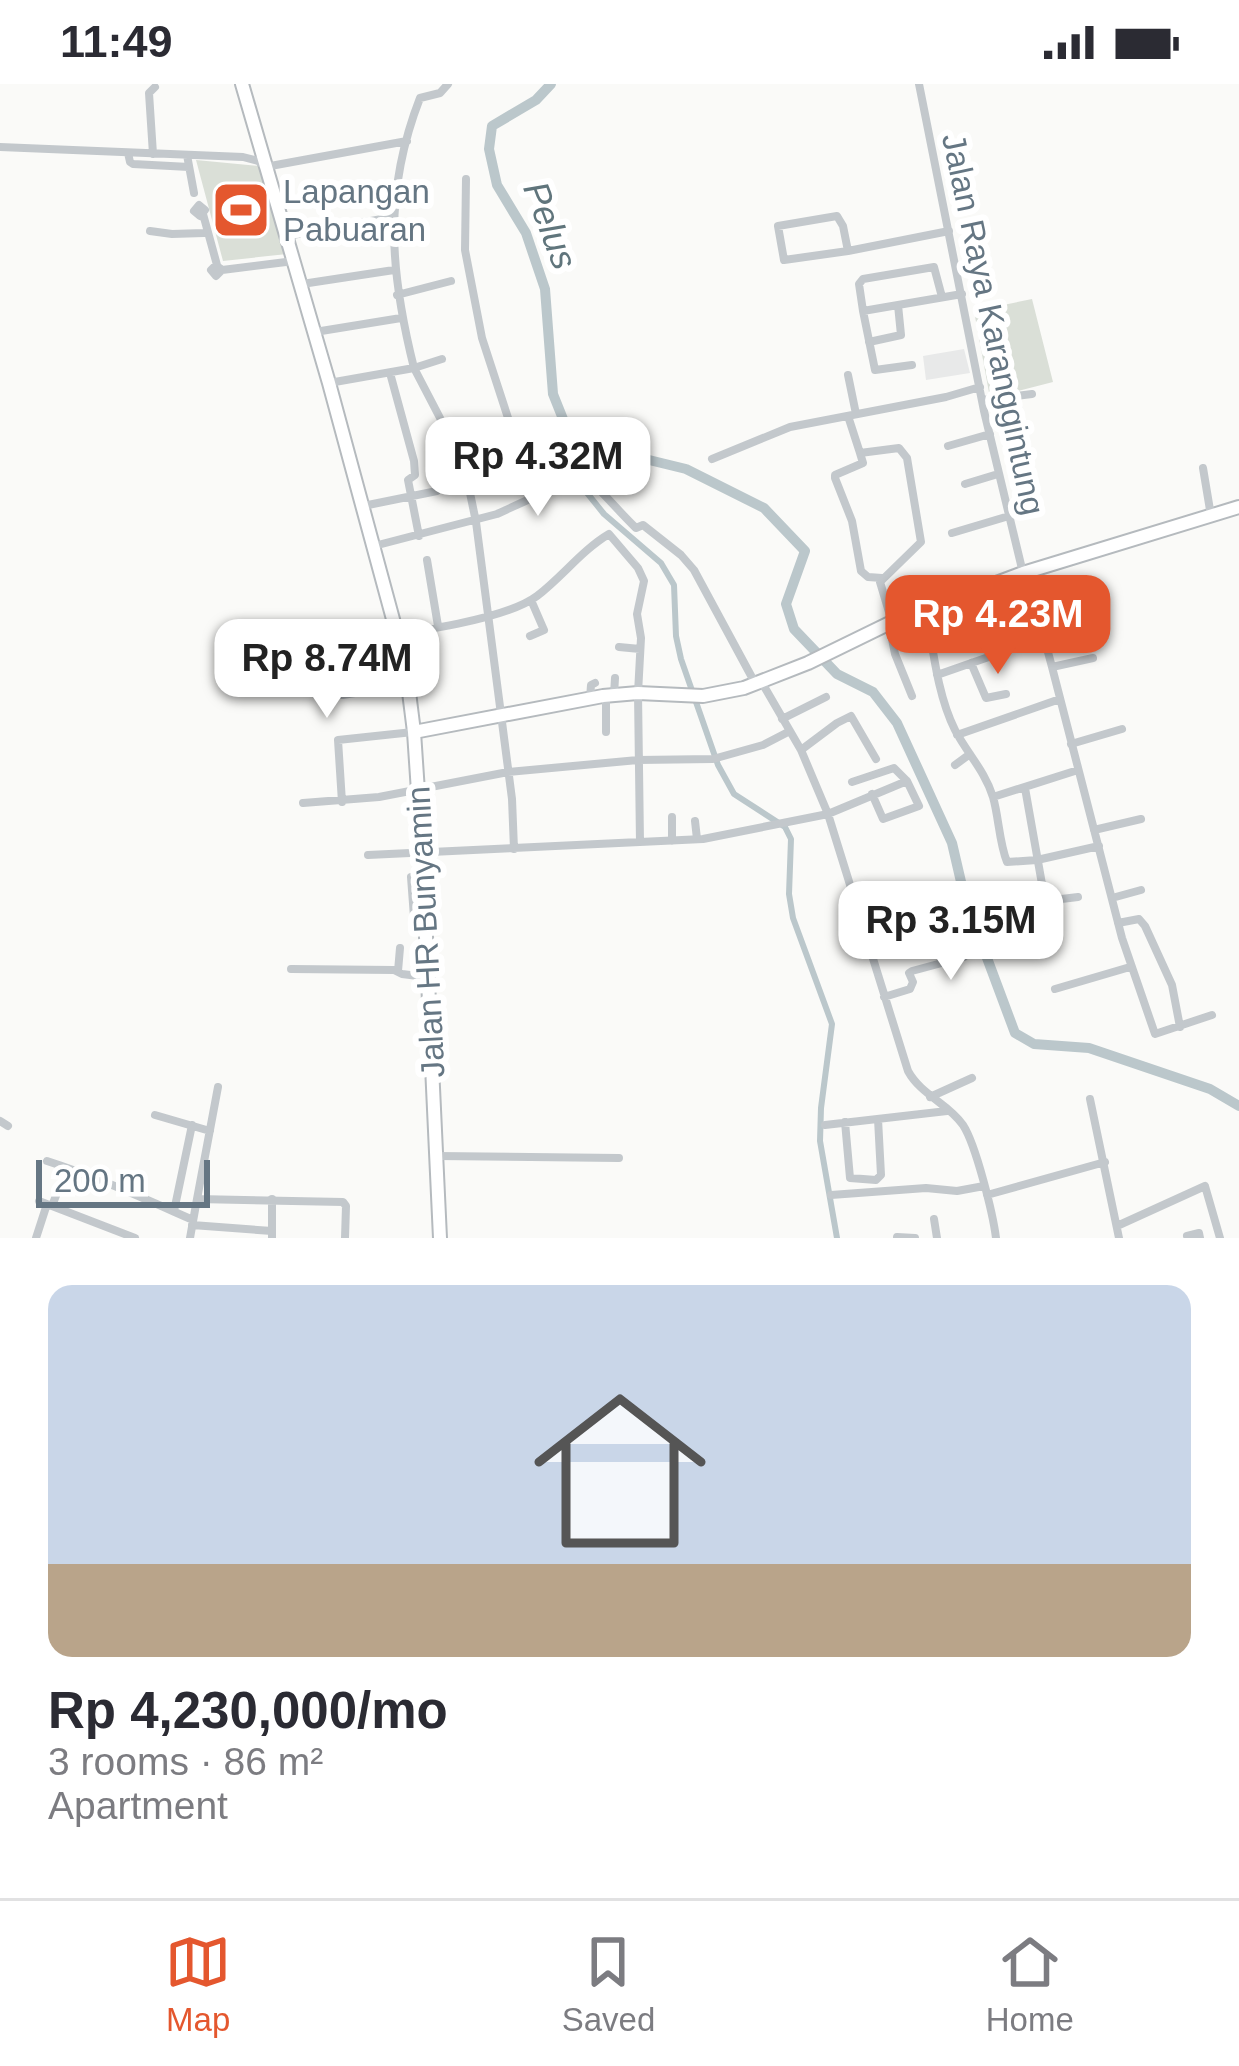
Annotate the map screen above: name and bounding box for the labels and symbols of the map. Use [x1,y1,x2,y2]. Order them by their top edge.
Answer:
street label: Jalan Raya Karanggintung [935,130,1052,518]
place label: Lapangan Pabuaran [283,173,430,248]
water label: Pelus [515,176,586,275]
sports icon: Lapangan Pabuaran [210,179,272,241]
pin: Rp 4.32M [414,417,662,519]
pin: Rp 4.23M [874,575,1122,677]
pin: Rp 8.74M [203,619,451,721]
street label: Jalan HR Bunyamin [399,785,452,1079]
pin: Rp 3.15M [827,881,1075,983]
scale bar [36,1154,210,1207]

